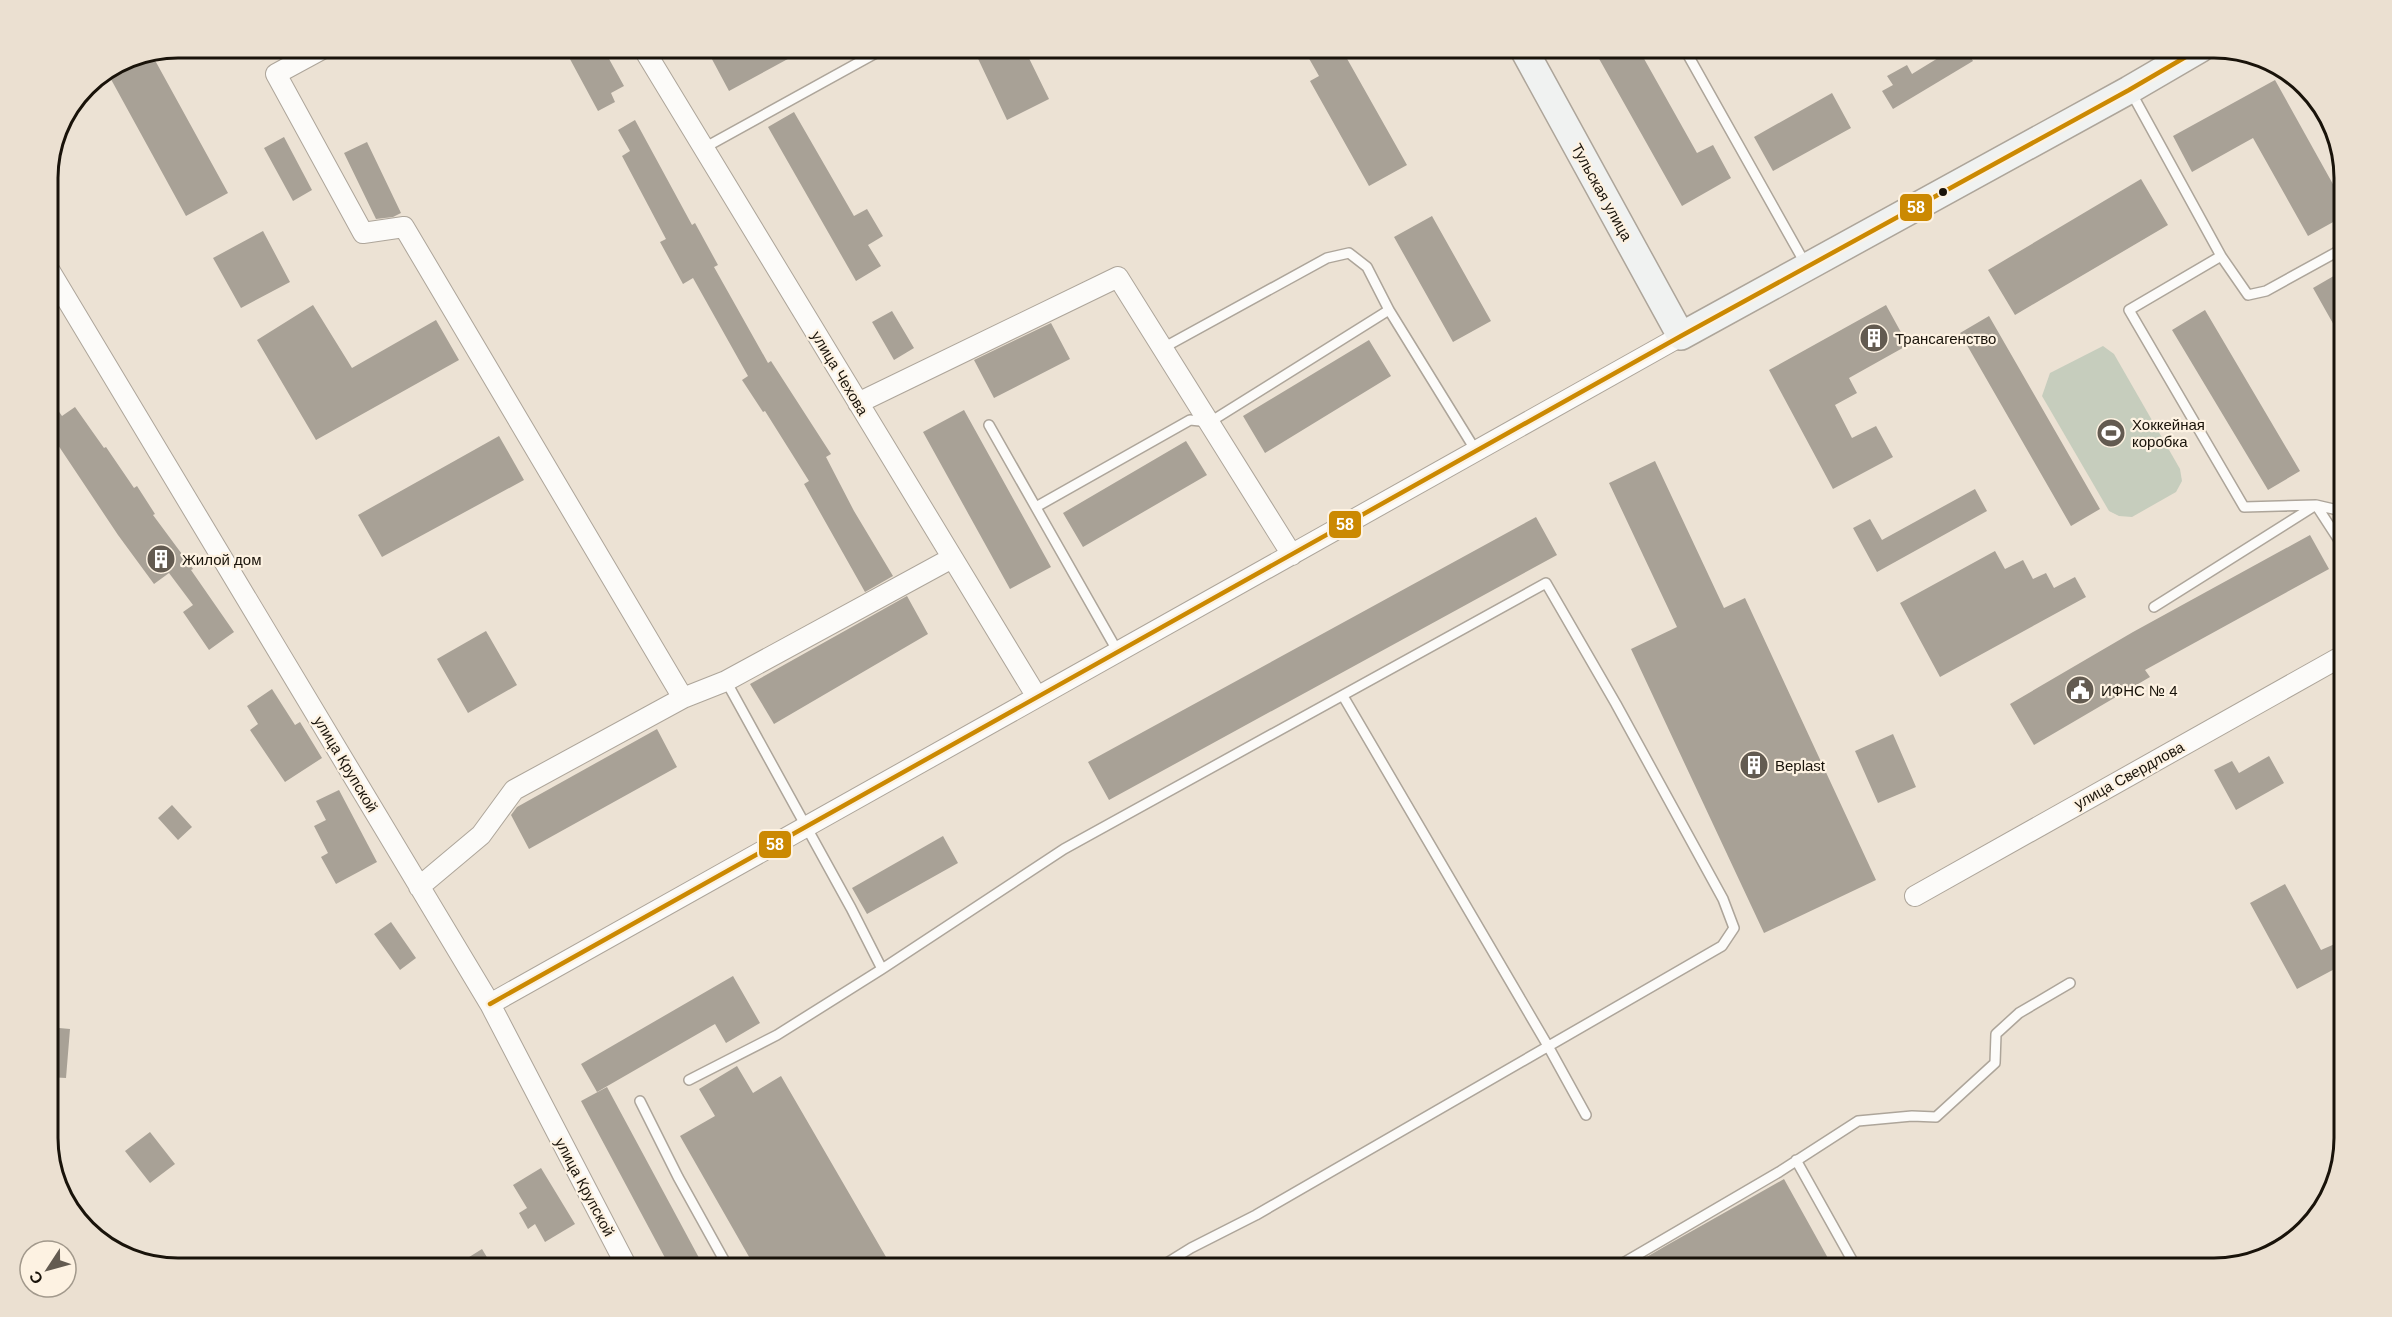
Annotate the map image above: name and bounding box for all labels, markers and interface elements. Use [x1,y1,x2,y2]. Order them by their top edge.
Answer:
street label: Тульская улица [1568,141,1636,244]
unlabelled marker [1937,186,1949,198]
line badge: 58 [1899,193,1933,222]
text: 58 [1907,199,1925,216]
building icon: Трансагенство [1858,322,1890,354]
street label: улица Чехова [808,328,872,419]
place label: Трансагенство [1895,330,1996,347]
place label: Хоккейная коробка [2132,416,2205,450]
sports icon: Хоккейная коробка [2095,417,2127,449]
line badge: 58 [1328,510,1362,539]
text: 58 [1336,516,1354,533]
building icon: Жилой дом [145,543,177,575]
place label: Жилой дом [182,551,261,568]
public building icon: ИФНС № 4 [2064,674,2096,706]
place label: ИФНС № 4 [2101,682,2178,699]
street label: улица Крупской [311,713,381,815]
street label: улица Свердлова [2071,738,2187,812]
building icon: Beplast [1738,749,1770,781]
place label: Beplast [1775,757,1826,774]
line badge: 58 [758,830,792,859]
text: 58 [766,836,784,853]
street label: улица Крупской [552,1135,618,1239]
north arrow [18,1239,78,1299]
text: С [26,1267,47,1287]

